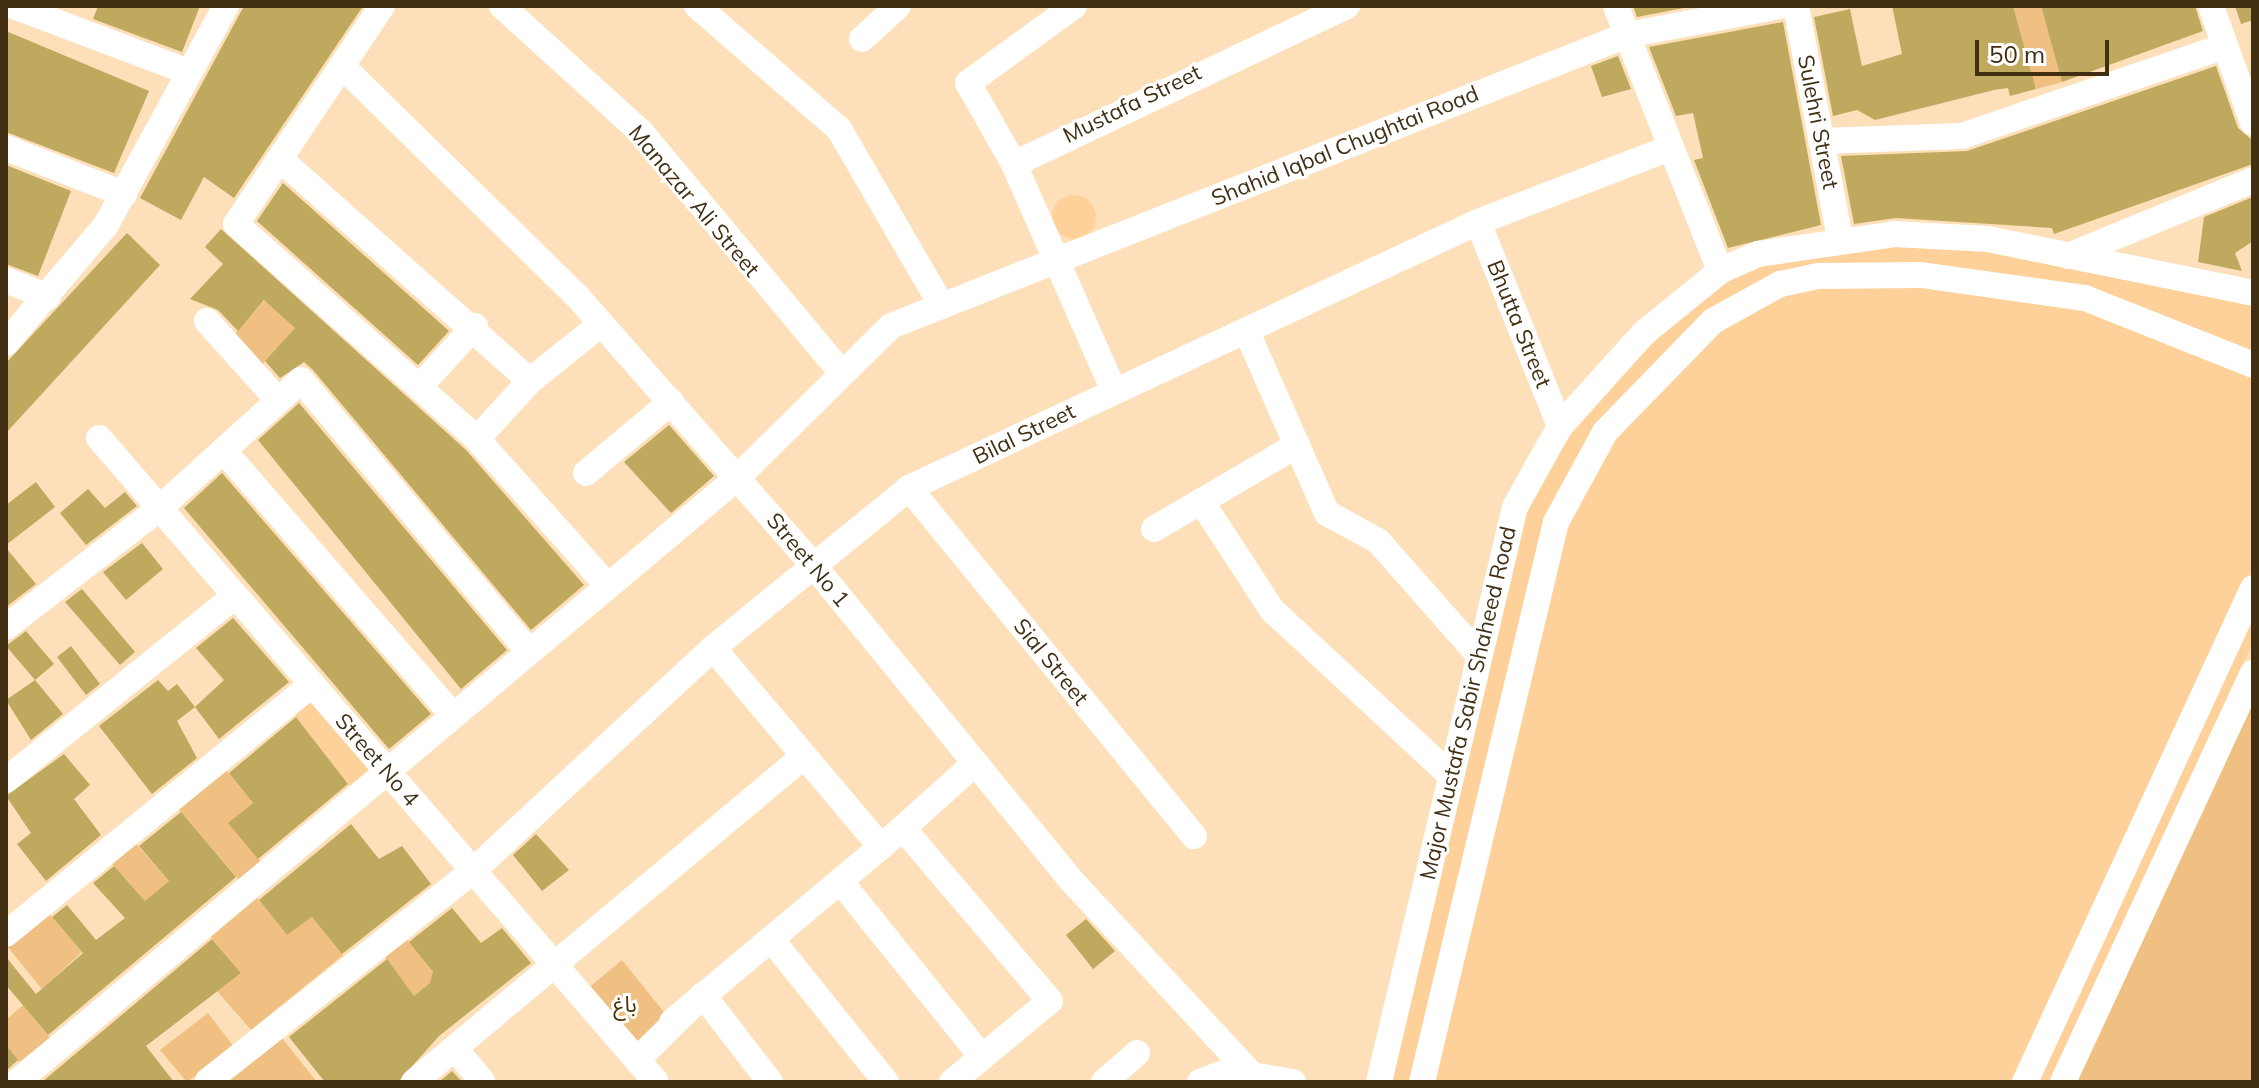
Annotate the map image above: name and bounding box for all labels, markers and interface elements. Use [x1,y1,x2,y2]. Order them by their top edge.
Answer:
scale bar [1979,24,2113,74]
text: 50 m [1989,39,2045,69]
street label: Sulehri Street [1792,53,1844,191]
street label: Mustafa Street [1059,59,1205,149]
street label: Shahid Iqbal Chughtai Road [1208,80,1482,212]
street label: Manazar Ali Street [623,120,765,282]
street label: Bhutta Street [1481,256,1557,392]
street label: Bilal Street [969,398,1079,470]
street label: Street No 1 [761,508,855,612]
street label: Major Mustafa Sabir Shaheed Road [1414,524,1522,882]
street label: Sial Street [1008,613,1094,711]
street label: Street No 4 [329,708,425,812]
park label: باغ [613,992,637,1018]

